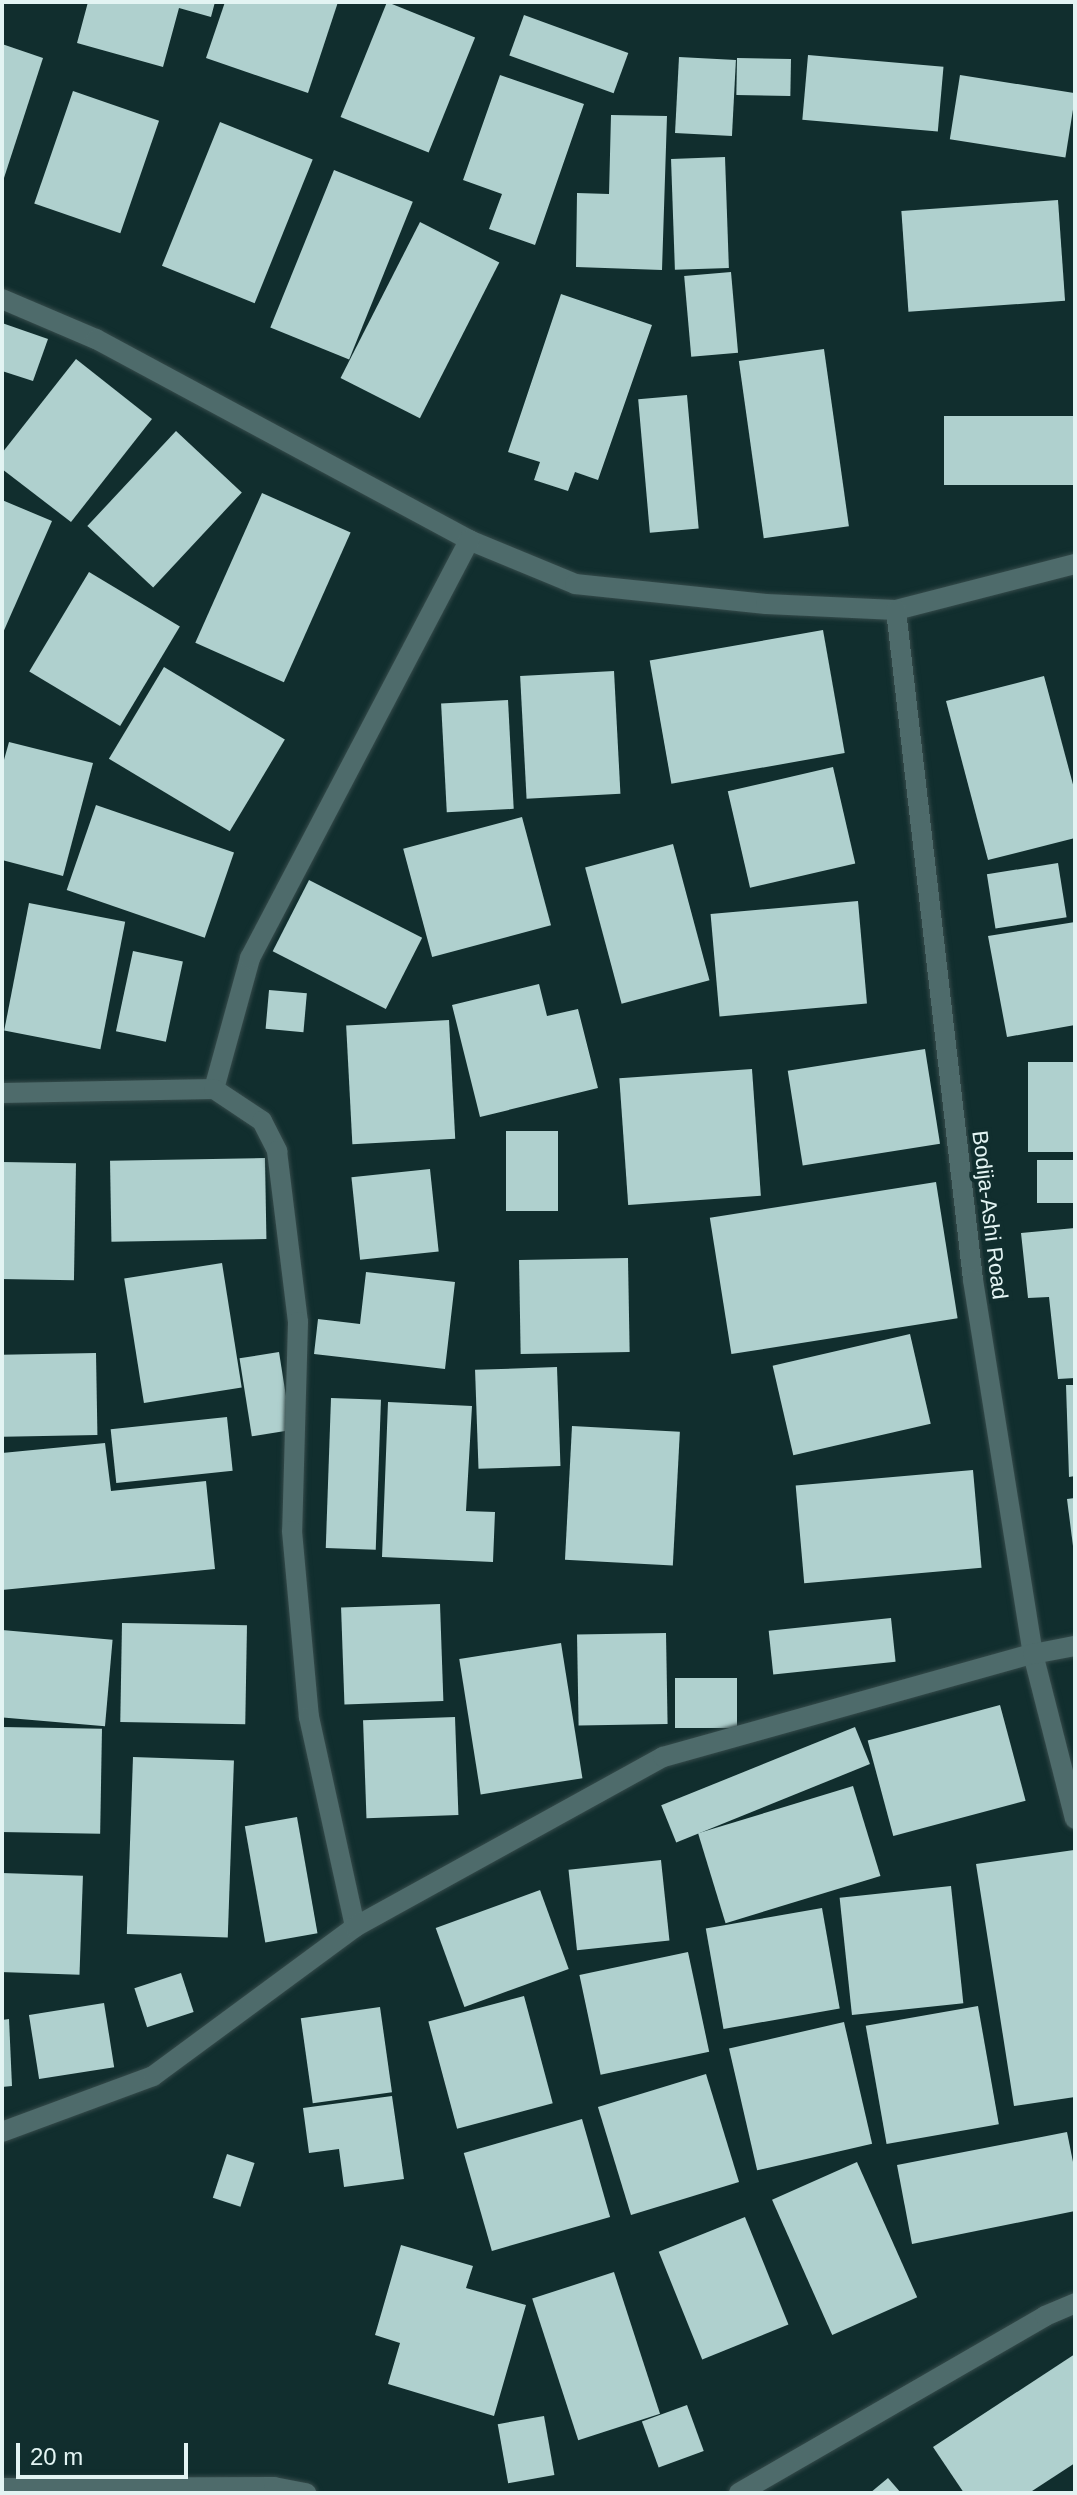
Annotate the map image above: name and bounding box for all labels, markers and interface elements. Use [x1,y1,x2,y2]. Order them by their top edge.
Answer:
street label: Bodija-Ashi Road [967,1129,1013,1301]
scale bar [20,2427,192,2477]
text: 20 m [30,2443,83,2470]

